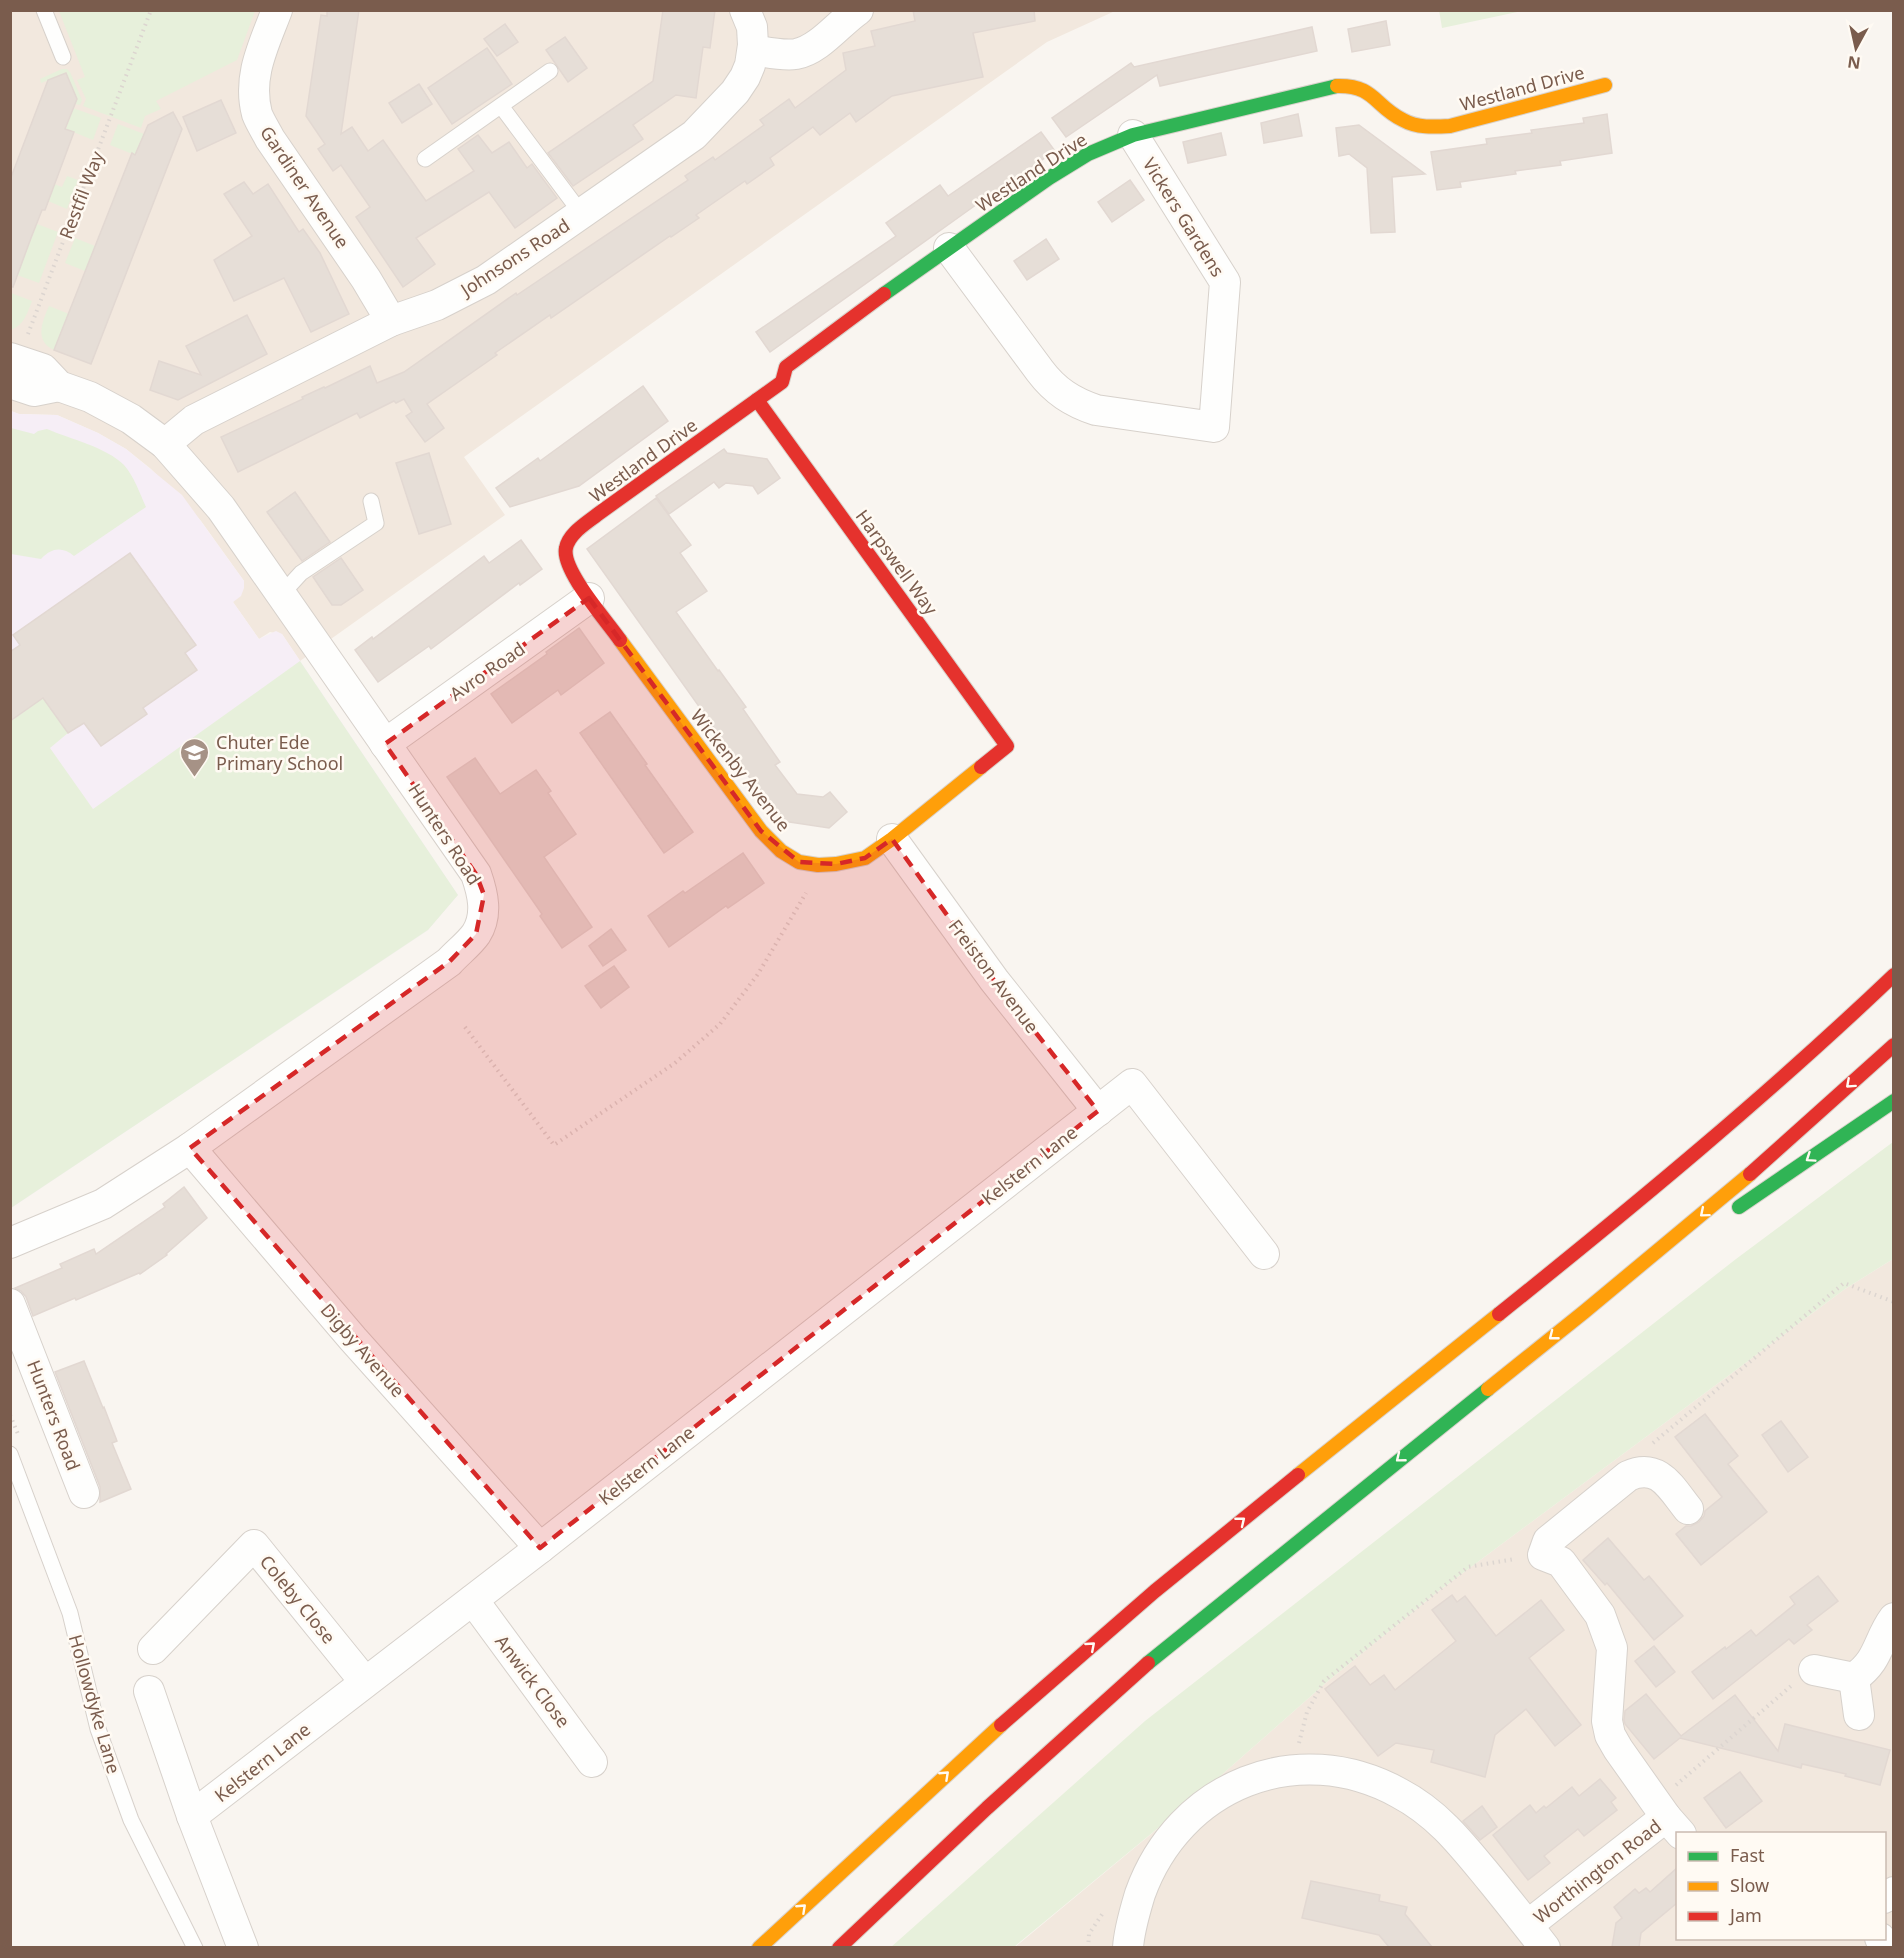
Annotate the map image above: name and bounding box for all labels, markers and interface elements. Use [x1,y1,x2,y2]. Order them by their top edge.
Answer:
north arrow [1826,18,1886,78]
text: N [1846,51,1862,75]
street label: Westland Drive [1457,60,1587,116]
street label: Gardiner Avenue [255,121,355,253]
street label: Westland Drive [971,127,1091,217]
street label: Restfil Way [53,147,109,242]
street label: Vickers Gardens [1138,153,1230,281]
street label: Johnsons Road [454,213,574,302]
street label: Westland Drive [584,413,702,507]
street label: Harpswell Way [851,505,944,620]
street label: Avro Road [445,636,529,706]
street label: Wickenby Avenue [686,704,796,836]
place label: Chuter Ede Primary School [216,730,343,775]
school or university icon: Chuter Ede Primary School [179,736,211,778]
street label: Hunters Road [403,779,487,889]
street label: Freiston Avenue [943,914,1045,1038]
one-way arrow [1846,1077,1857,1088]
street label: Kelstern Lane [976,1120,1082,1210]
one-way arrow [1806,1151,1817,1162]
one-way arrow [1700,1206,1711,1217]
street label: Digby Avenue [316,1298,410,1402]
one-way arrow [1549,1329,1560,1340]
street label: Hunters Road [22,1356,86,1474]
street label: Kelstern Lane [593,1420,699,1510]
one-way arrow [1396,1450,1407,1461]
one-way arrow [1235,1518,1246,1529]
street label: Coleby Close [255,1550,341,1648]
street label: Anwick Close [490,1630,576,1732]
street label: Hollowdyke Lane [64,1632,126,1776]
one-way arrow [1085,1642,1095,1653]
street label: Kelstern Lane [209,1717,315,1807]
one-way arrow [939,1771,949,1782]
street label: Worthington Road [1528,1814,1666,1928]
legend [1676,1832,1886,1940]
text: Fast [1730,1843,1765,1867]
text: Slow [1730,1873,1769,1897]
text: Jam [1728,1903,1762,1927]
one-way arrow [796,1904,806,1915]

